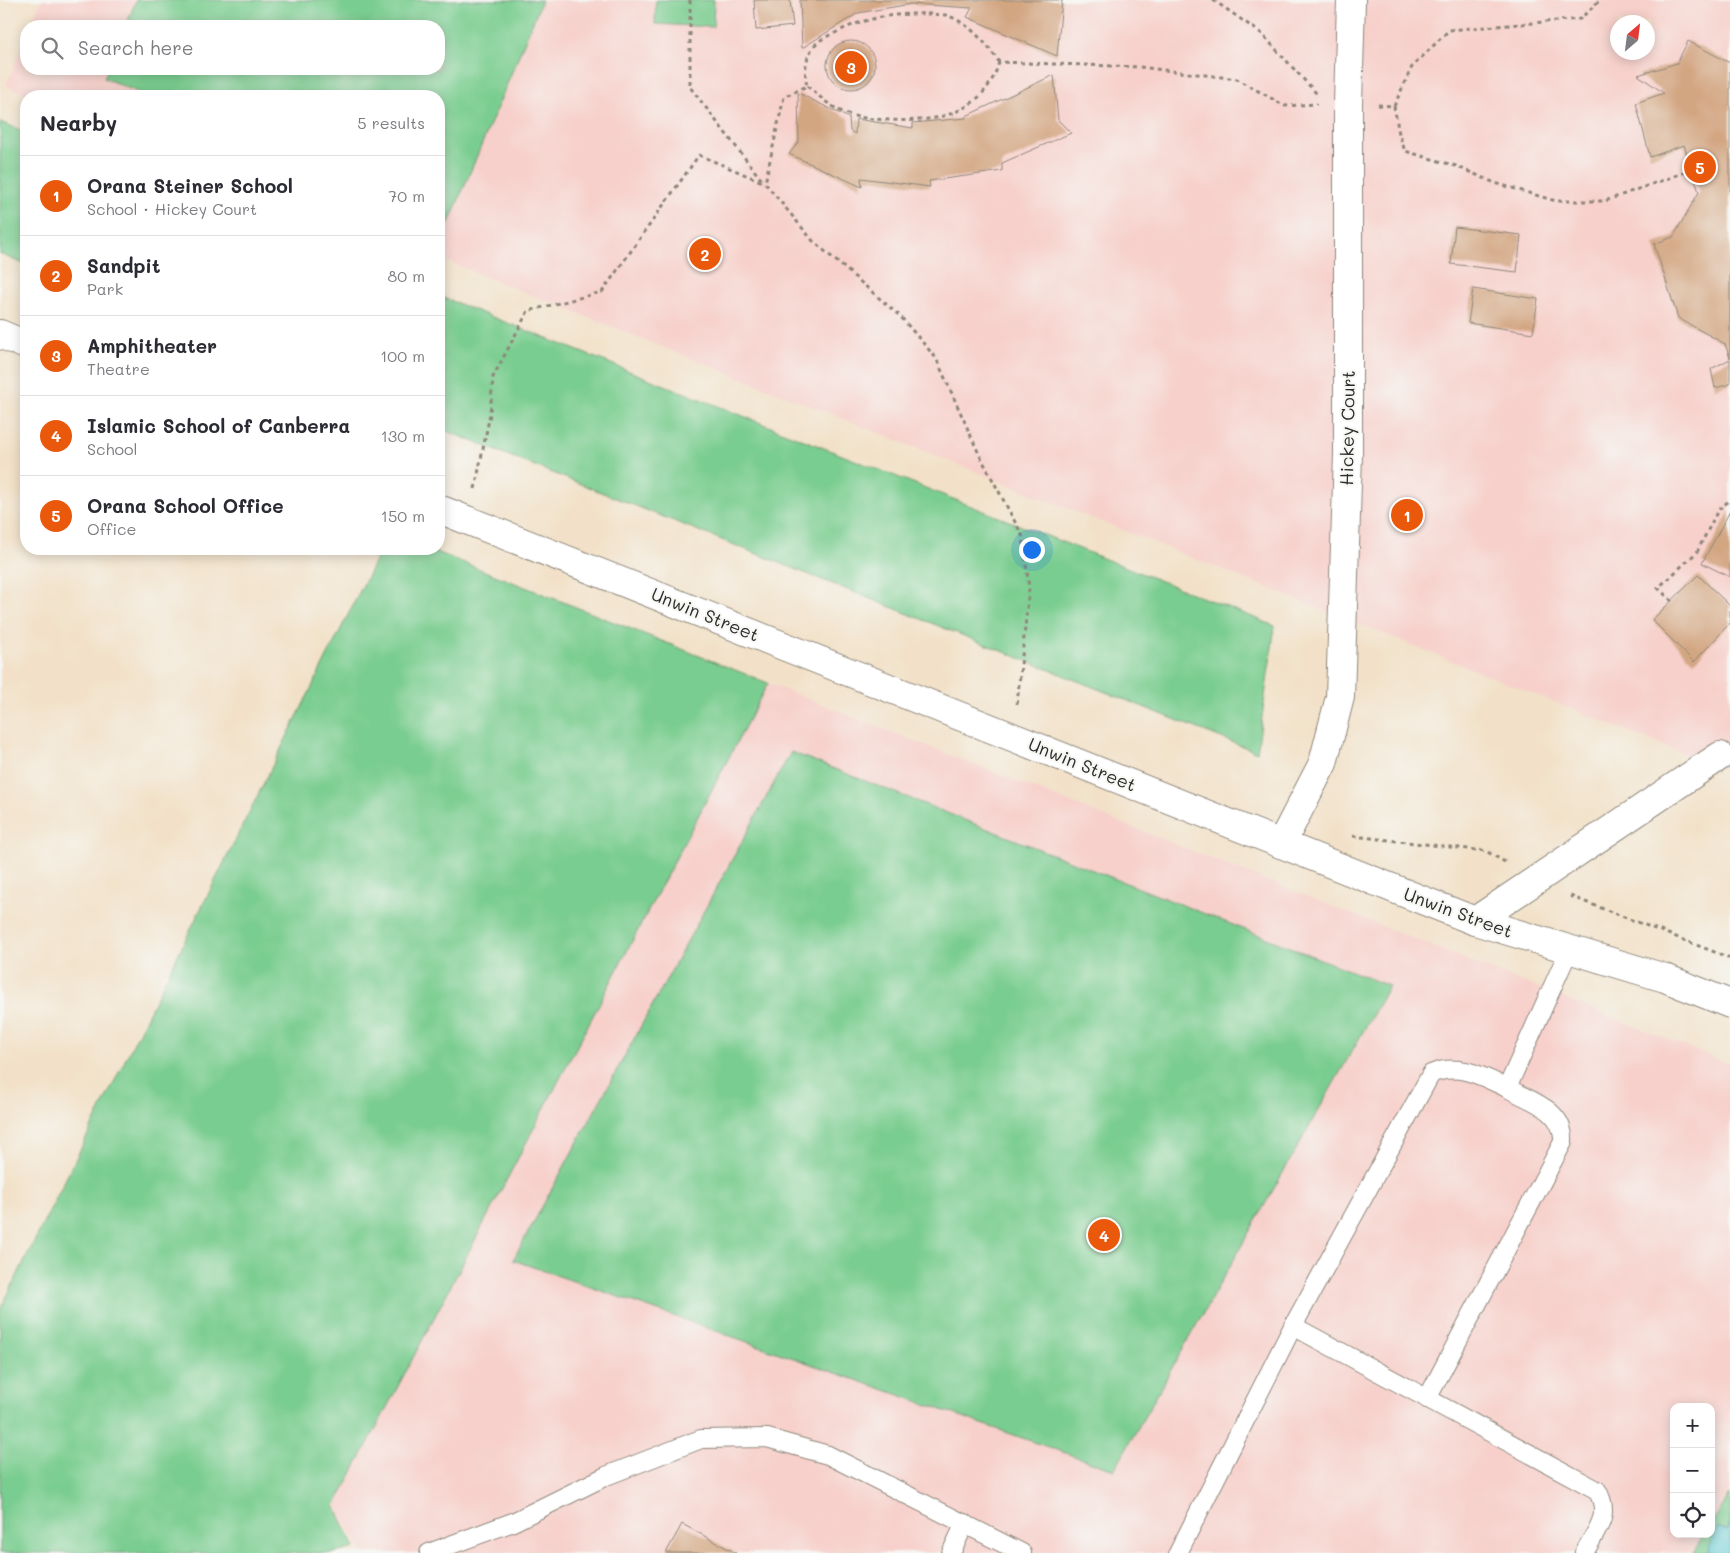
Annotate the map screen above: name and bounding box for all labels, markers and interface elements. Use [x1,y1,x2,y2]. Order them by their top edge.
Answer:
north arrow [1610,15,1655,60]
search box [20,20,445,75]
icon: search [38,34,66,62]
text: Search here [78,35,194,60]
pin: 3 [835,48,867,86]
text: Nearby [40,109,117,136]
text: 5 results [357,112,425,133]
pin: 5 [1684,148,1716,186]
text: Orana Steiner School [87,173,293,198]
text: 1 [52,185,60,206]
text: 70 m [388,185,425,206]
text: School · Hickey Court [87,198,257,219]
pin: 2 [689,235,721,273]
text: Sandpit [87,253,160,278]
text: 2 [52,265,60,286]
text: 80 m [388,265,425,286]
text: Park [87,278,123,299]
text: Amphitheater [87,333,217,358]
text: 3 [51,345,61,366]
text: 100 m [380,345,425,366]
text: Theatre [87,358,150,379]
street label: Hickey Court [1334,370,1360,486]
text: Islamic School of Canberra [87,413,350,438]
text: 4 [51,425,61,446]
text: 130 m [381,425,425,446]
text: School [87,438,137,459]
text: Orana School Office [87,493,284,518]
pin: 1 [1391,496,1423,534]
text: 5 [51,505,61,526]
text: 150 m [381,505,425,526]
text: Office [87,518,136,539]
your location [1019,537,1045,563]
street label: Unwin Street [648,582,763,647]
street label: Unwin Street [1025,732,1140,797]
street label: Unwin Street [1400,881,1516,943]
pin: 4 [1088,1216,1120,1254]
map controls [1670,1403,1715,1538]
button: + [1670,1403,1715,1448]
button: − [1670,1448,1715,1493]
button: locate [1670,1493,1715,1538]

